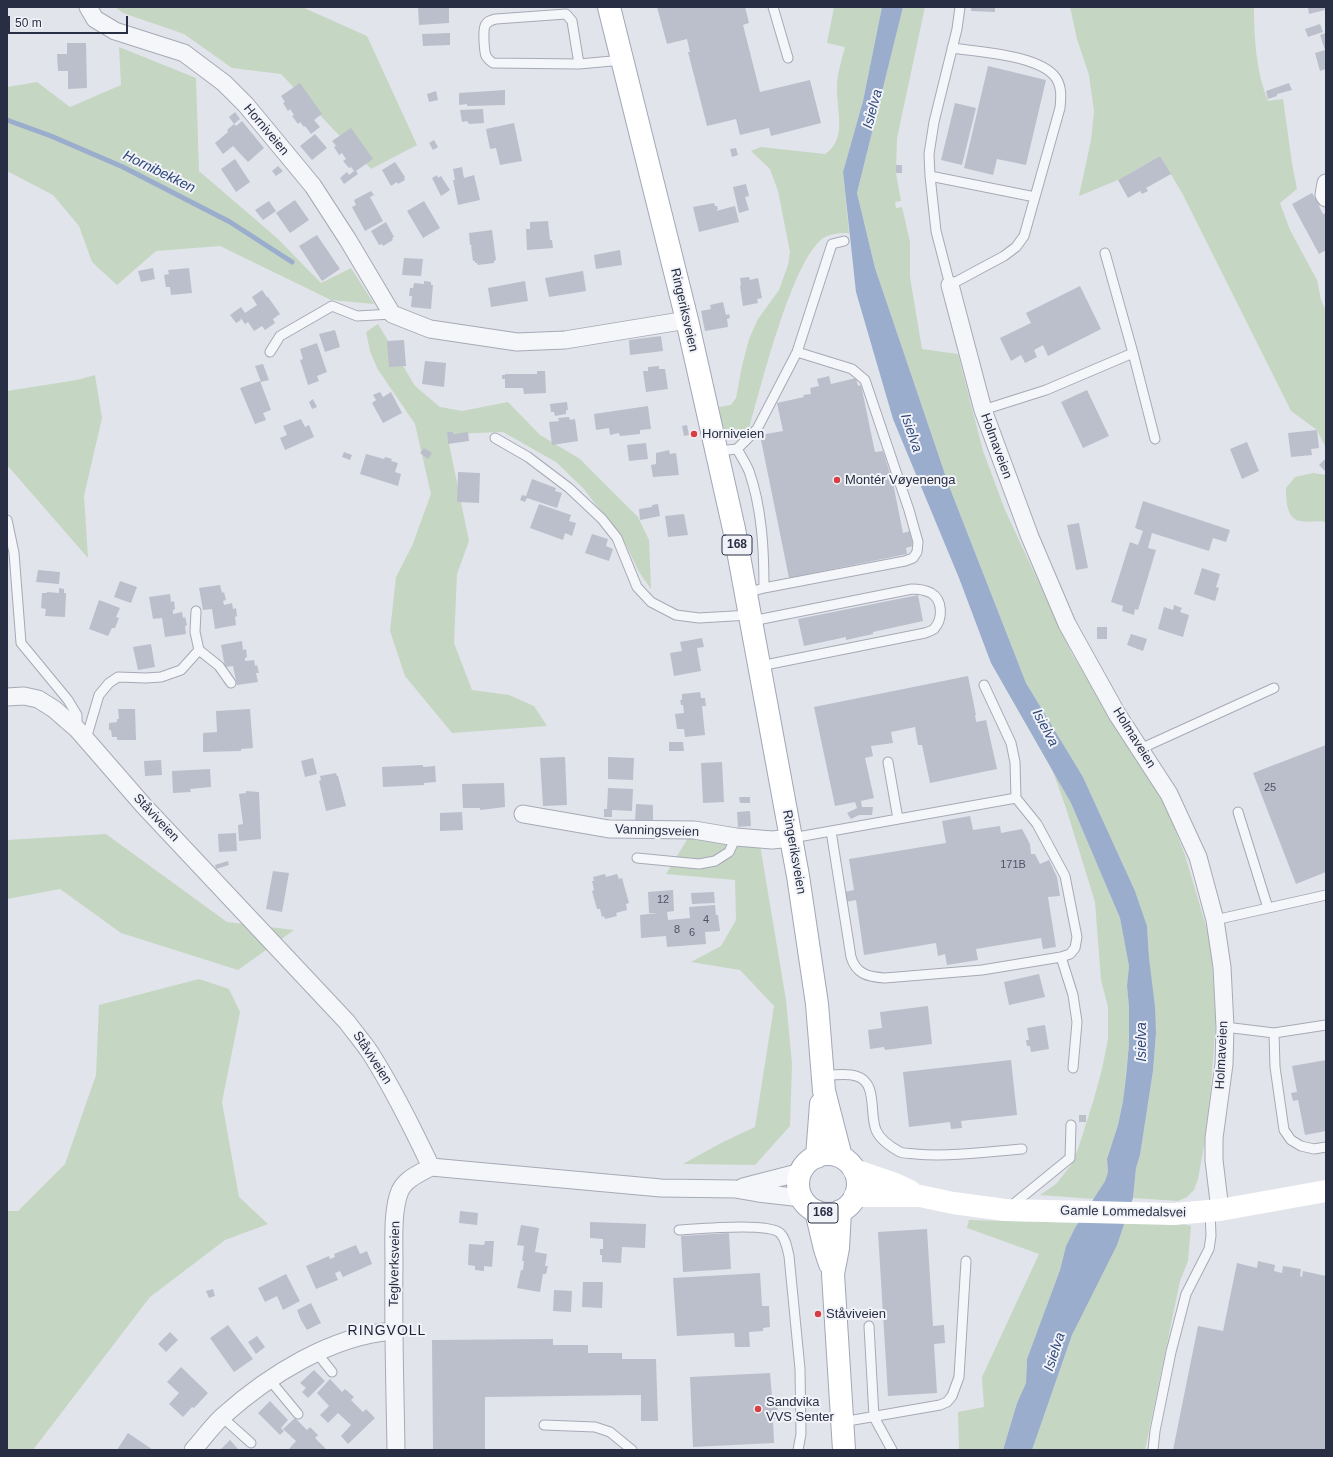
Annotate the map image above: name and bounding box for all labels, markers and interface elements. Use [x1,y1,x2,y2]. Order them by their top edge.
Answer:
scale bar [10,8,130,34]
text: 50 m [15,16,42,30]
water label: Isielva [860,88,886,130]
street label: Horniveien [240,101,292,159]
water label: Hornibekken [120,147,198,197]
street label: Ringeriksveien [667,267,701,353]
street label: Holmaveien [977,411,1015,481]
water label: Isielva [897,412,925,454]
place label: Horniveien [702,426,764,442]
marker: Horniveien [689,429,699,439]
place label: Montér Vøyenenga [845,472,956,488]
marker: Montér Vøyenenga [832,475,842,485]
road number: 168 [722,535,752,555]
street label: Holmaveien [1109,705,1159,771]
water label: Isielva [1028,707,1062,749]
house number: 25 [1264,781,1276,795]
street label: Ståviveien [130,791,182,845]
street label: Ringeriksveien [779,809,809,895]
street label: Vanningsveien [615,822,699,840]
house number: 171B [1000,858,1026,872]
house number: 12 [657,893,669,907]
house number: 4 [703,913,709,927]
house number: 8 [674,923,680,937]
house number: 6 [689,926,695,940]
street label: Holmaveien [1212,1020,1232,1090]
water label: Isielva [1134,1022,1150,1062]
street label: Ståviveien [349,1029,395,1087]
road number: 168 [808,1203,838,1223]
street label: Gamle Lommedalsvei [1060,1203,1186,1221]
street label: Teglverksveien [386,1221,404,1307]
place label: Ståviveien [826,1306,886,1322]
marker: Ståviveien [813,1309,823,1319]
district label: RINGVOLL [348,1323,426,1339]
water label: Isielva [1041,1331,1069,1373]
place label: Sandvika VVS Senter [766,1394,834,1425]
marker: Sandvika VVS Senter [753,1404,763,1414]

